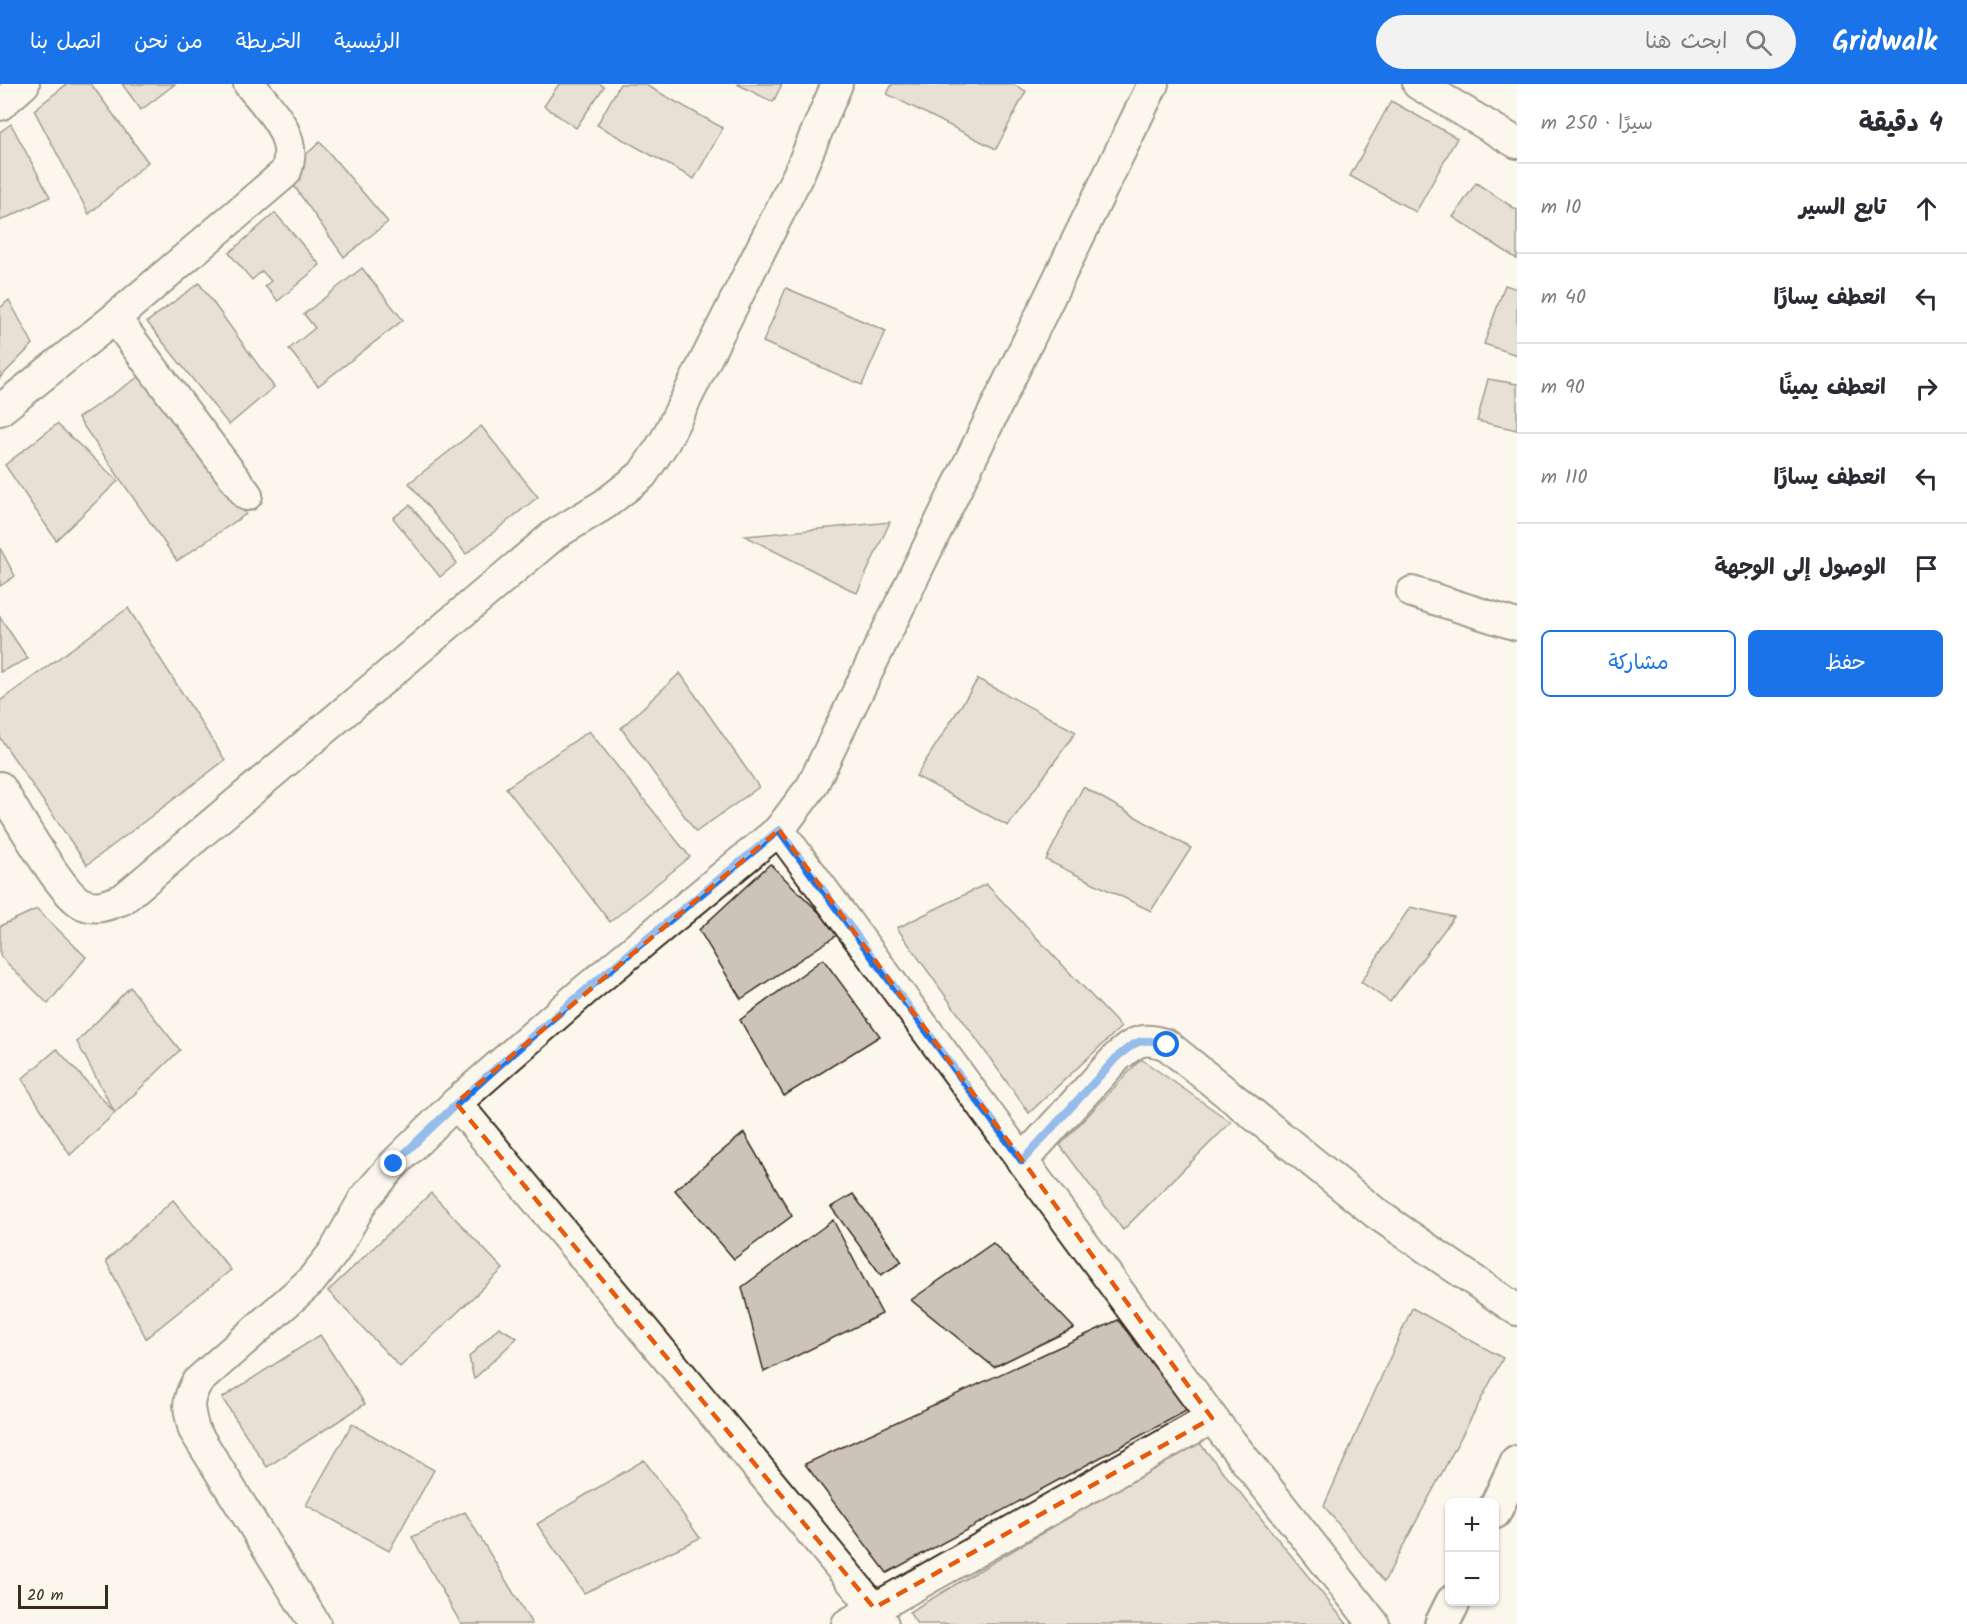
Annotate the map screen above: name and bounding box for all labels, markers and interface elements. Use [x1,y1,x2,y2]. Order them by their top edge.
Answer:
search box [1376,15,1796,69]
text: Gridwalk [1832,20,1937,65]
text: ابحث هنا [1645,25,1727,60]
text: اتصل بنا [30,26,101,59]
text: من نحن [134,26,203,59]
text: الخريطة [236,26,301,59]
text: الرئيسية [334,26,400,59]
icon: search [1742,26,1775,59]
text: 4 دقيقة [1859,103,1943,145]
text: سيرًا · 250 m [1541,108,1653,140]
text: تابع السير [1799,191,1886,226]
text: 10 m [1541,192,1581,224]
icon: ahead [1910,192,1943,225]
text: انعطف يسارًا [1774,281,1886,316]
text: 40 m [1541,282,1586,314]
icon: left [1910,282,1943,315]
text: انعطف يمينًا [1779,371,1886,406]
text: 90 m [1541,372,1585,404]
icon: right [1910,372,1943,405]
text: انعطف يسارًا [1774,461,1886,496]
text: 110 m [1541,462,1588,494]
icon: left [1910,462,1943,495]
text: الوصول إلى الوجهة [1714,551,1886,586]
icon: arrive [1910,552,1943,585]
button: مشاركة [1541,630,1736,697]
button: حفظ [1748,630,1943,697]
route start [1153,1031,1179,1057]
route end [380,1150,406,1176]
map controls [1445,1498,1499,1606]
button: + [1445,1498,1499,1552]
button: − [1445,1552,1499,1606]
scale bar [18,1582,108,1610]
text: 20 m [27,1583,63,1608]

